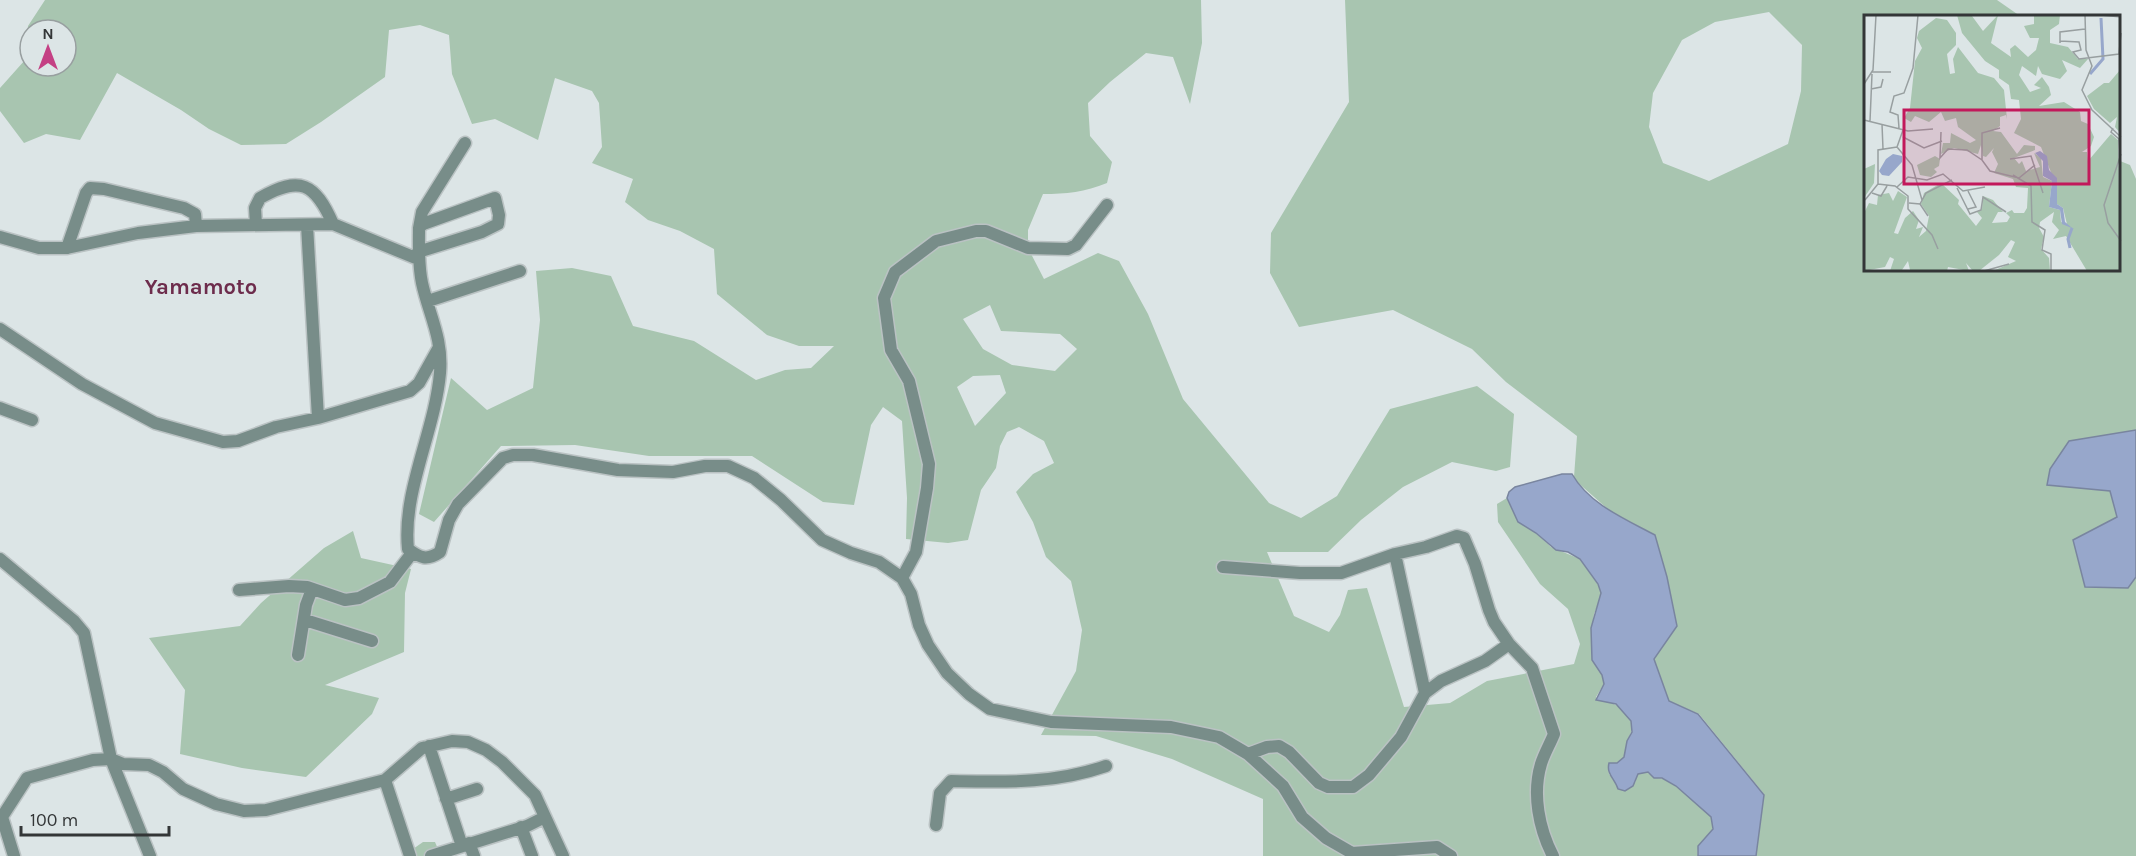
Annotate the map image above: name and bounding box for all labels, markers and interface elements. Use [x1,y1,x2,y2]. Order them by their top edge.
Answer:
inset map [1864,15,2121,272]
north arrow [18,18,78,78]
text: N [42,24,54,43]
district label: Yamamoto [145,274,257,300]
scale bar [21,799,170,837]
text: 100 m [30,809,78,831]

